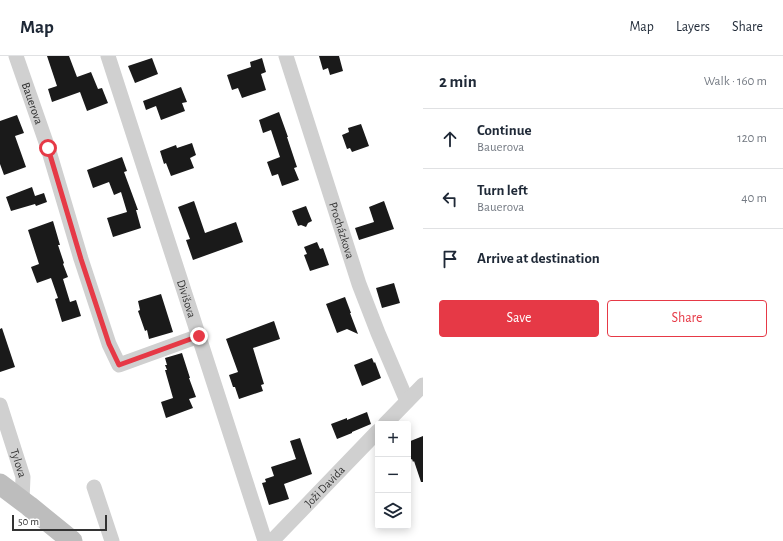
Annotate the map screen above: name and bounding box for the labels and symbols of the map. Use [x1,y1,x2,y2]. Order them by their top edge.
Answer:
street label: Bauerova [20,81,45,126]
route start [39,139,57,157]
street label: Procházkova [327,201,357,260]
street label: Divišova [175,278,198,320]
route end [190,327,208,345]
street label: Tylova [8,447,29,479]
street label: Joži Davida [302,463,347,509]
scale bar [12,513,107,532]

